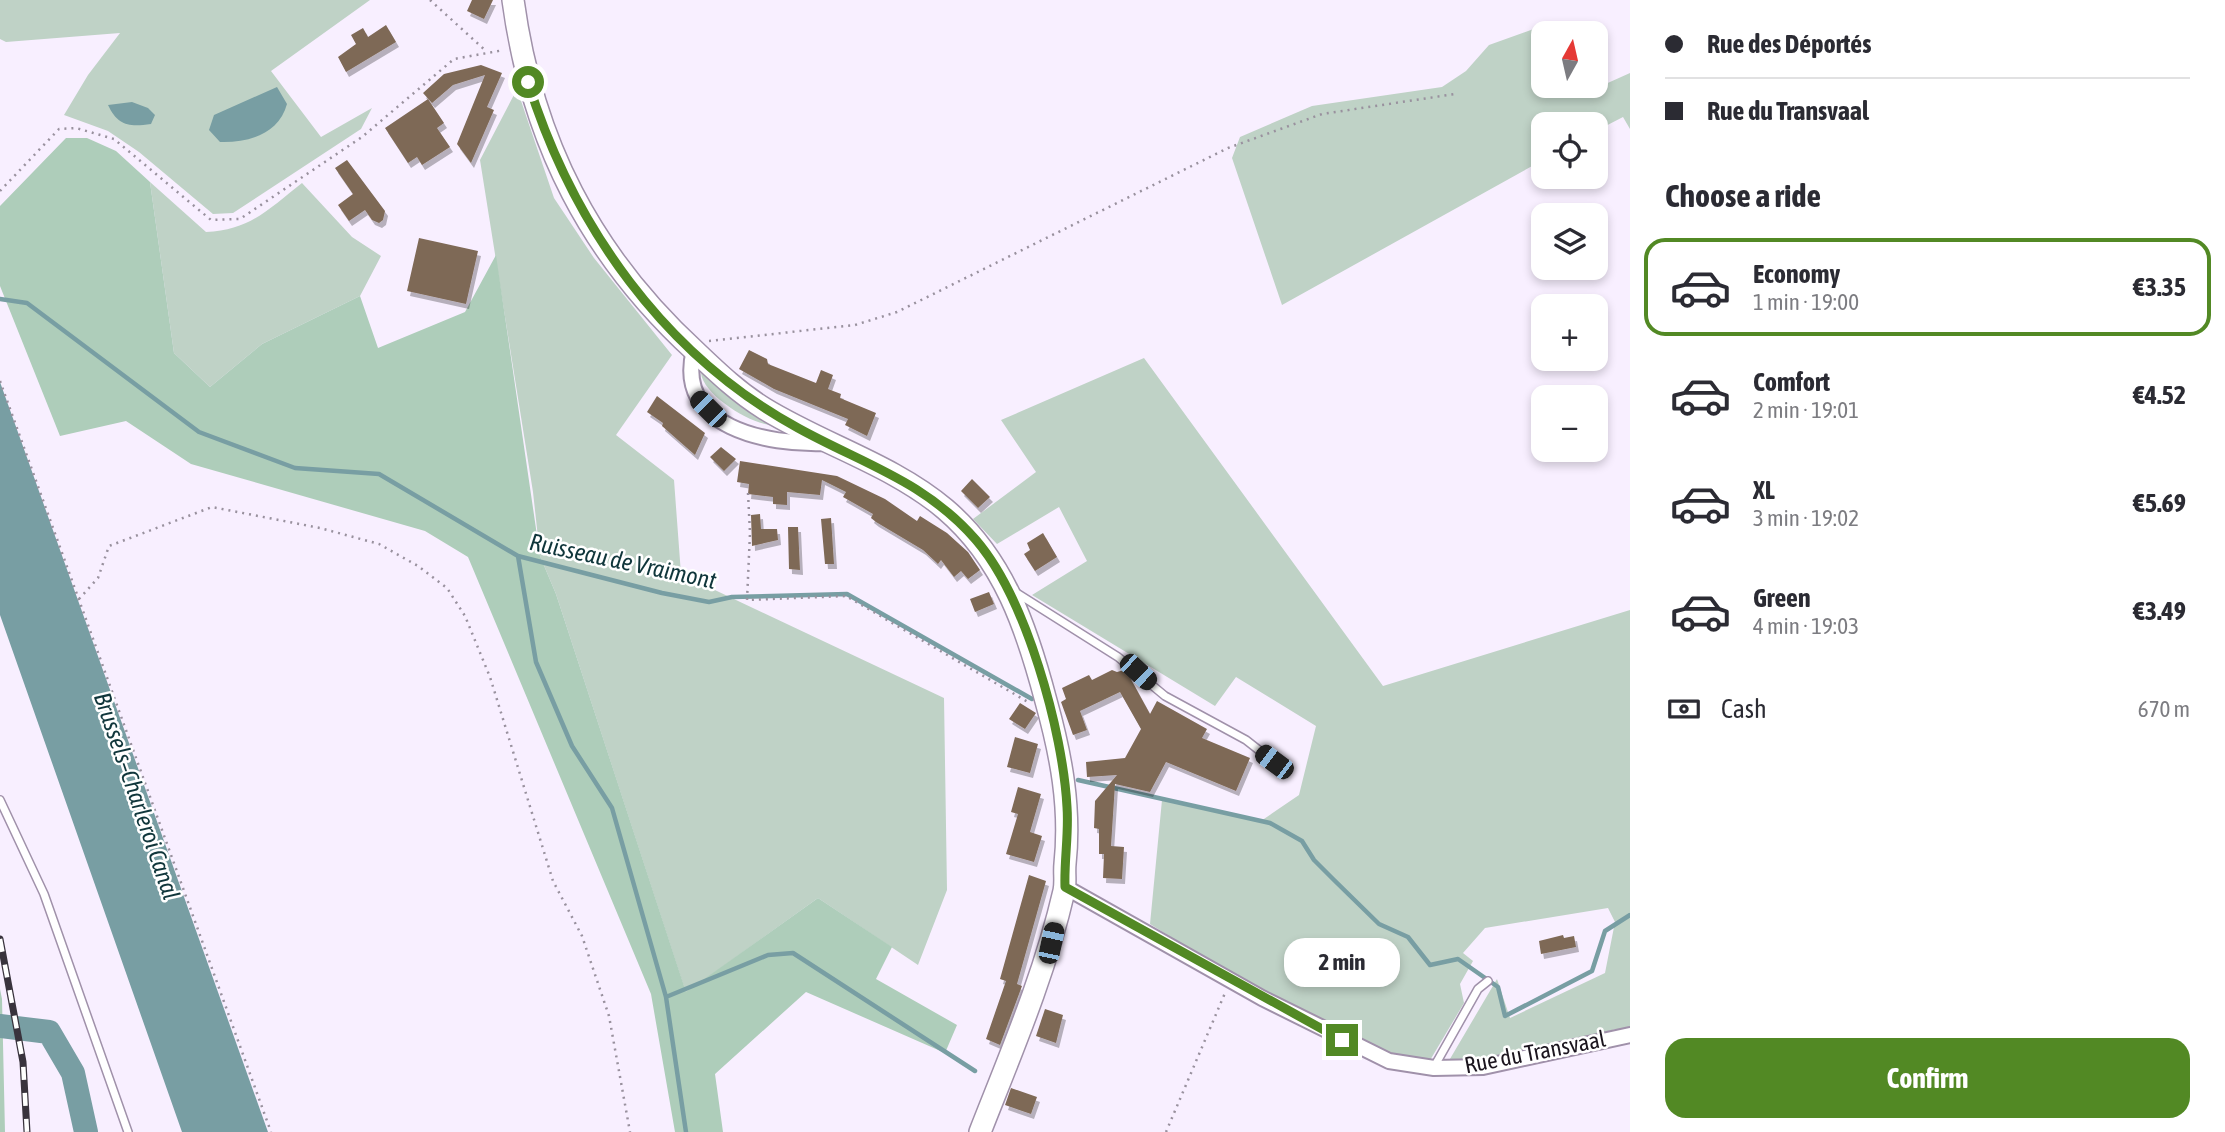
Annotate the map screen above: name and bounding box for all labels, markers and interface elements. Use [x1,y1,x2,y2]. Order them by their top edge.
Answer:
north arrow [1531,21,1608,98]
map controls [1531,21,1608,462]
text: Rue des Déportés [1707,29,1871,59]
route start [512,66,544,98]
text: Rue du Transvaal [1707,96,1869,126]
button: locate [1531,112,1608,189]
text: Choose a ride [1665,177,1821,214]
button: layers [1531,203,1608,280]
icon: car [1669,256,1732,319]
text: Economy [1753,259,1840,289]
text: €3.35 [2133,272,2186,302]
text: 1 min · 19:00 [1753,289,1859,315]
button: + [1531,294,1608,371]
icon: car [1669,364,1732,427]
text: Comfort [1753,367,1830,397]
text: €4.52 [2133,380,2186,410]
button: − [1531,385,1608,462]
car [686,387,731,431]
text: 2 min · 19:01 [1753,397,1859,423]
icon: car [1669,472,1732,535]
text: XL [1753,475,1775,505]
text: €5.69 [2133,488,2186,518]
text: 3 min · 19:02 [1753,505,1859,531]
water label: Ruisseau de Vraimont [527,528,719,594]
icon: car [1669,580,1732,643]
text: Green [1753,583,1811,613]
text: €3.49 [2133,596,2186,626]
text: 4 min · 19:03 [1753,613,1859,639]
car [1116,650,1161,694]
water label: Brussels–Charleroi Canal [89,689,185,903]
icon: cash [1665,690,1703,728]
text: Cash [1721,694,1767,724]
text: 670 m [2138,696,2190,722]
car [1251,741,1298,783]
car [1037,920,1066,966]
callout: 2 min [1284,939,1400,988]
text: 2 min [1319,949,1365,975]
route end [1326,1024,1358,1056]
street label: Rue du Transvaal [1462,1026,1608,1078]
button: Confirm [1665,1038,2190,1118]

